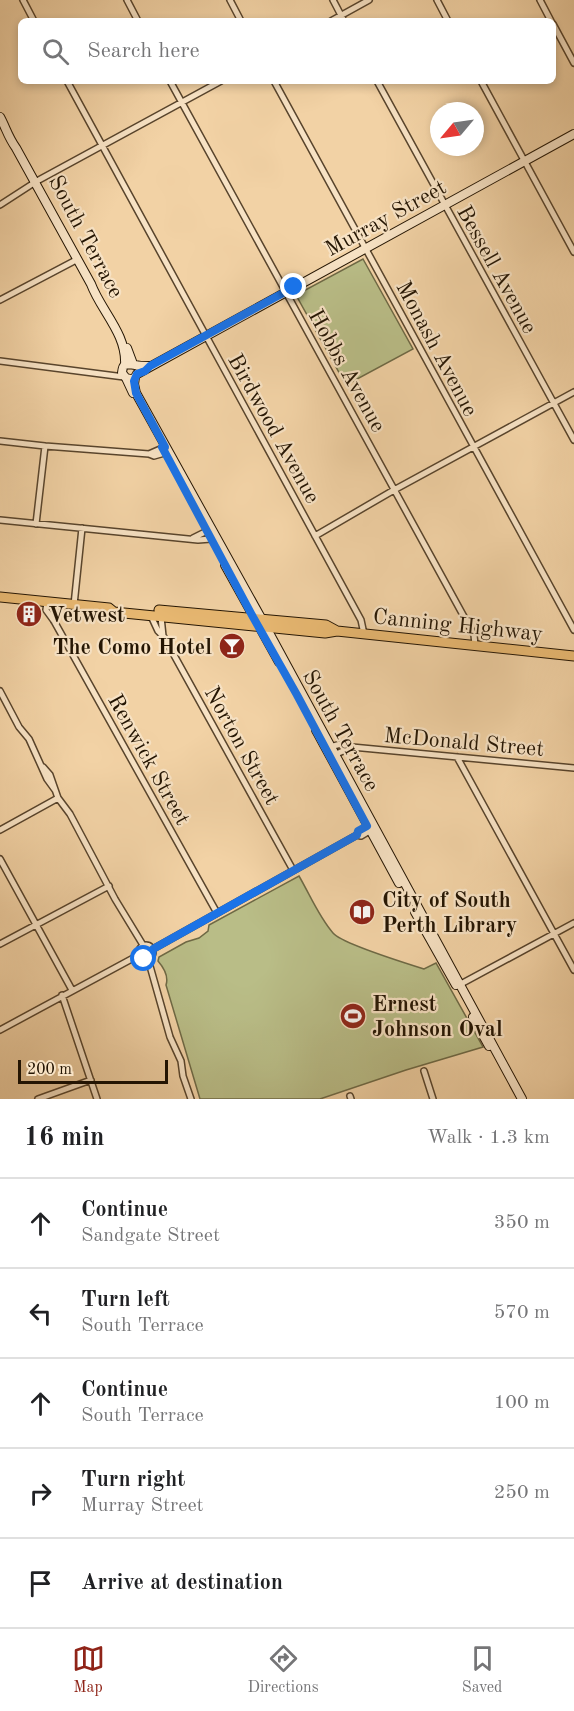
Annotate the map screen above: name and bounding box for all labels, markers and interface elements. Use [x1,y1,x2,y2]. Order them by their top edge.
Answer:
search box [18,18,556,84]
icon: search [39,35,72,68]
text: Search here [87,40,200,62]
north arrow [430,102,484,156]
street label: South Terrace [44,172,127,302]
street label: Murray Street [322,176,450,261]
street label: Bessell Avenue [452,202,540,338]
route end [280,273,306,299]
street label: Monash Avenue [391,278,481,420]
street label: Hobbs Avenue [304,306,389,436]
street label: Birdwood Avenue [223,351,323,507]
building icon: Vetwest [14,599,44,629]
place label: Vetwest [48,605,125,627]
street label: Canning Highway [372,606,544,646]
bar icon: The Como Hotel [217,631,247,661]
place label: The Como Hotel [53,637,212,659]
street label: South Terrace [298,667,383,795]
street label: Norton Street [200,683,283,809]
street label: Renwick Street [103,691,193,829]
street label: McDonald Street [383,725,545,761]
place label: City of South Perth Library [382,890,517,937]
library icon: City of South Perth Library [347,897,377,927]
route start [130,945,156,971]
place label: Ernest Johnson Oval [372,994,503,1041]
sports icon: Ernest Johnson Oval [338,1001,368,1031]
scale bar [18,1057,168,1084]
text: 200 m [27,1062,72,1078]
text: 16 min [24,1125,104,1151]
text: Walk · 1.3 km [427,1128,550,1148]
text: Continue [81,1199,168,1221]
icon: ahead [24,1207,57,1240]
text: 350 m [494,1213,550,1233]
text: Sandgate Street [81,1226,220,1246]
text: Turn left [81,1289,170,1311]
icon: left [24,1297,57,1330]
text: 570 m [494,1303,550,1323]
text: South Terrace [81,1316,204,1336]
text: Continue [81,1379,168,1401]
icon: ahead [24,1387,57,1420]
text: 100 m [494,1393,550,1413]
text: South Terrace [81,1406,204,1426]
text: Turn right [81,1469,185,1491]
icon: right [24,1477,57,1510]
text: 250 m [494,1483,550,1503]
text: Murray Street [81,1496,204,1516]
icon: arrive [24,1567,57,1600]
text: Arrive at destination [81,1572,283,1594]
tab: Map [72,1642,105,1698]
tab: Directions [248,1642,319,1698]
tab: Saved [462,1642,502,1698]

